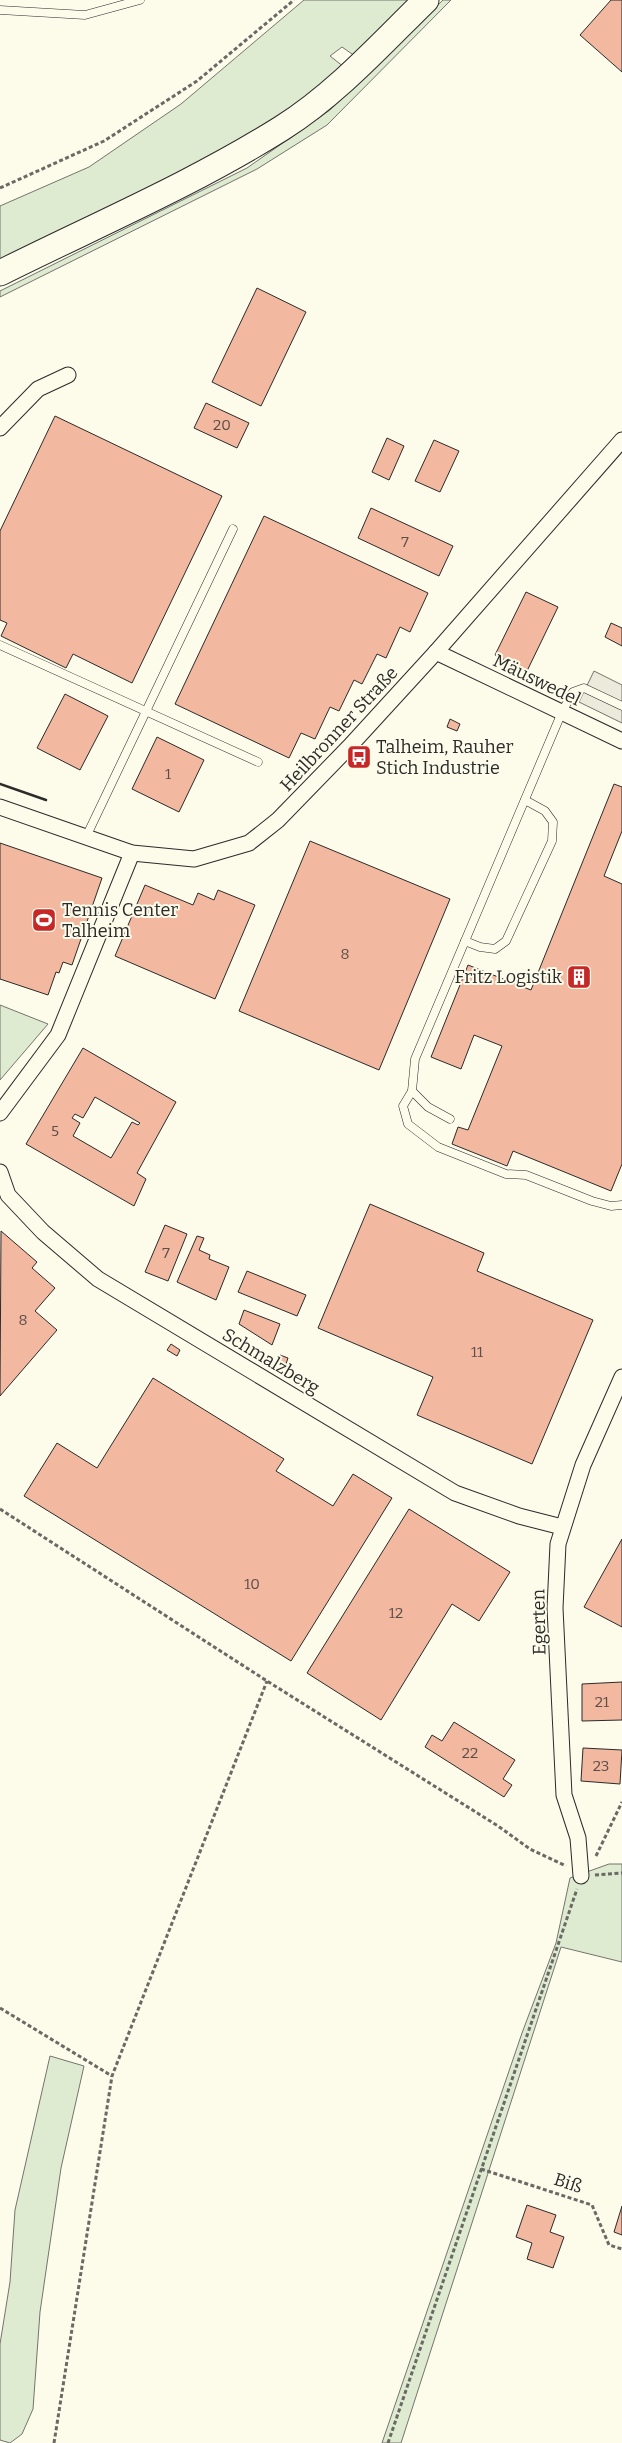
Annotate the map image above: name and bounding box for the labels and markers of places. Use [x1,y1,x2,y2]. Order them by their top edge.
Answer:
place label: Talheim, Rauher Stich Industrie [376,736,513,779]
bus stop icon: Talheim, Rauher Stich Industrie [346,744,372,770]
place label: Tennis Center Talheim [62,899,178,942]
sports icon: Tennis Center Talheim [31,907,57,933]
building icon: Fritz Logistik [566,964,592,990]
place label: Fritz Logistik [454,966,563,988]

